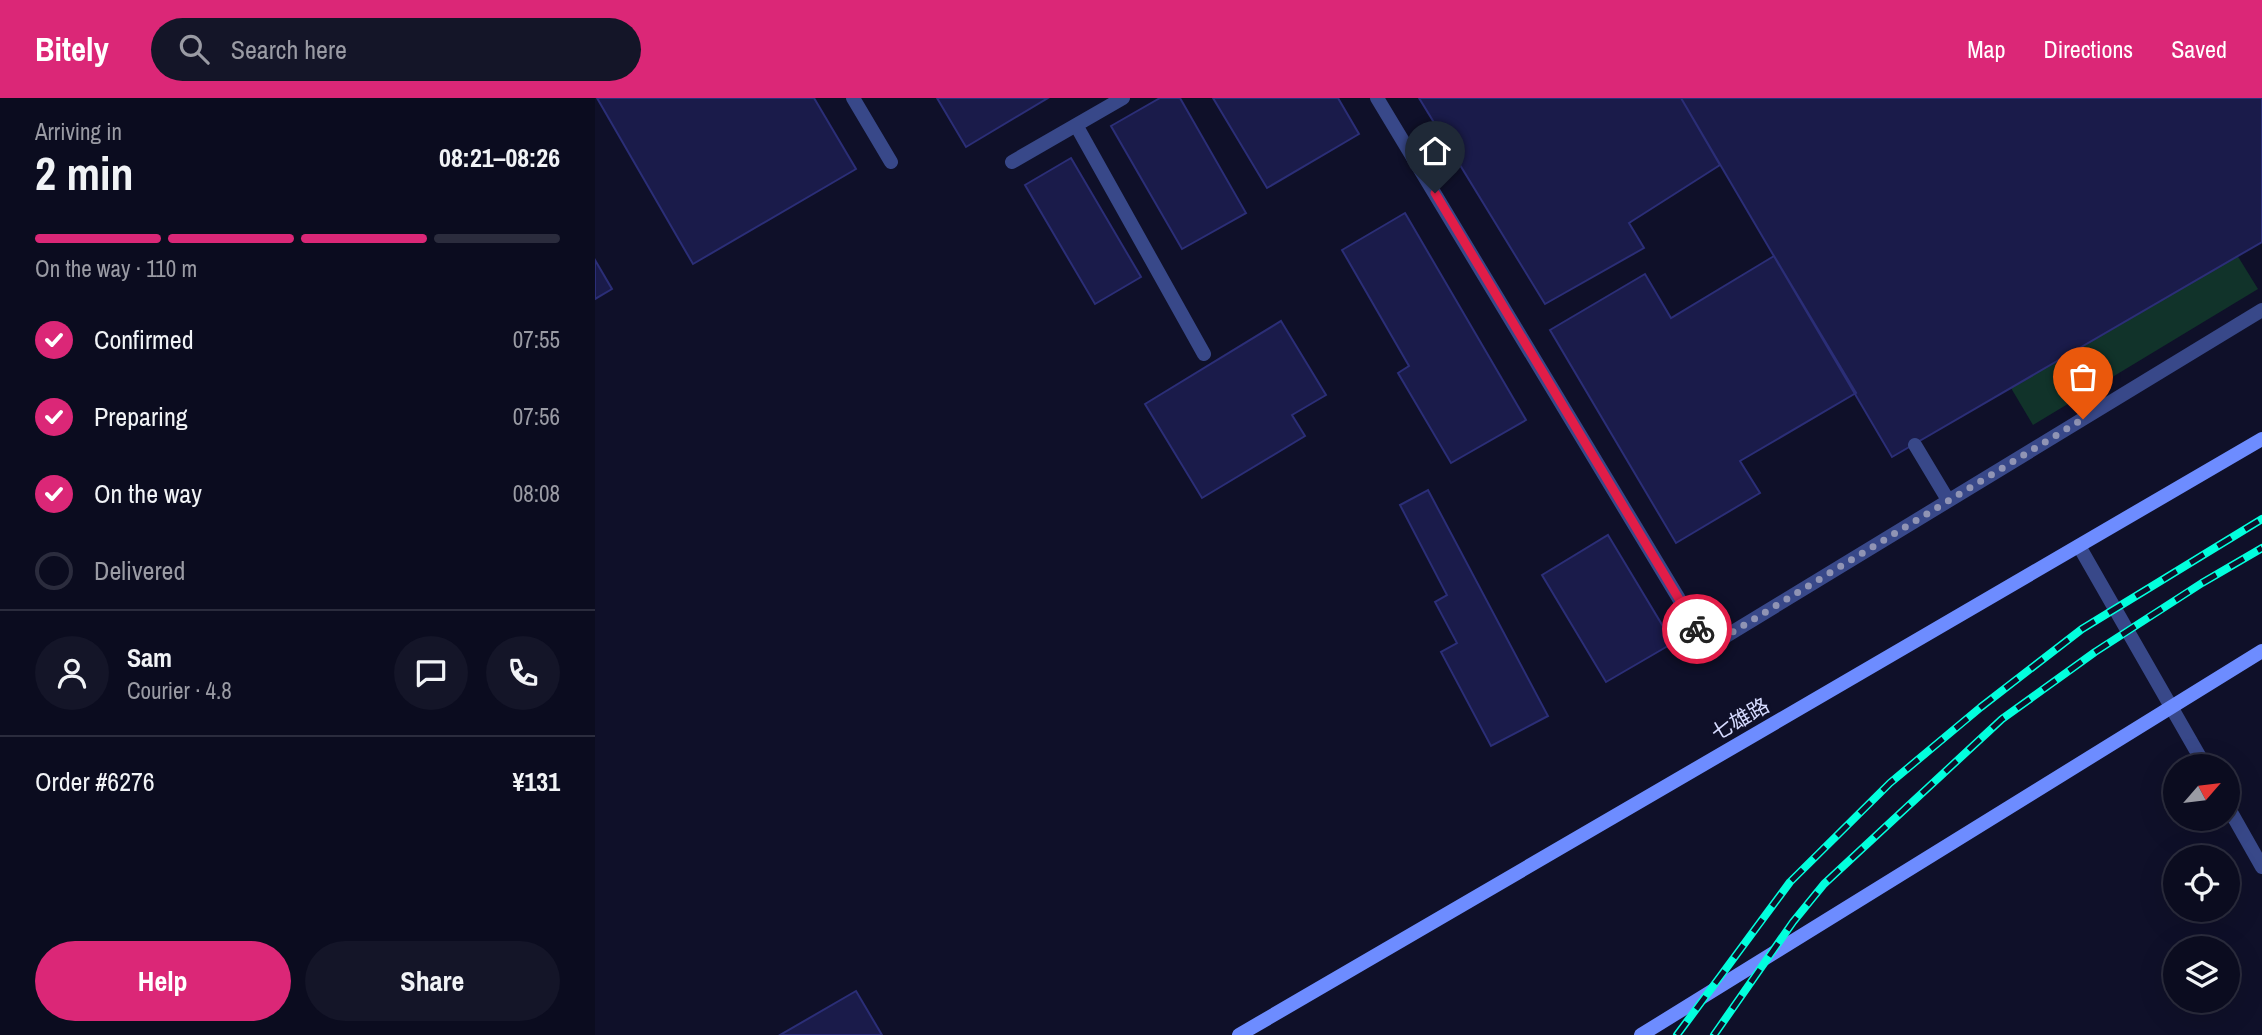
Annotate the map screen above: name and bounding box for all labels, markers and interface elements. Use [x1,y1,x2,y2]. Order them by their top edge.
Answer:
search box [151,18,641,81]
text: Bitely [35,27,109,71]
icon: search [175,30,213,68]
text: Search here [231,32,347,67]
text: Map [1967,33,2005,65]
text: Directions [2043,33,2133,65]
text: Saved [2171,33,2227,65]
text: Arriving in [35,116,122,147]
pin [1405,121,1465,193]
icon: home [1416,132,1454,170]
text: 08:21–08:26 [439,140,560,175]
text: 2 min [35,142,134,204]
text: On the way · 110 m [35,253,197,284]
icon: check [35,321,73,359]
text: Confirmed [94,322,194,357]
text: 07:55 [513,324,560,355]
pin [2053,347,2113,419]
icon: bag [2064,358,2102,396]
icon: check [35,398,73,436]
text: Preparing [94,399,188,434]
text: 07:56 [513,401,560,432]
icon: check [35,475,73,513]
text: On the way [94,476,202,511]
text: 08:08 [513,478,560,509]
text: Delivered [94,553,185,588]
courier [1662,594,1732,664]
icon: bike [1678,610,1716,648]
button: person [35,636,109,710]
button: chat [394,636,468,710]
button: phone [486,636,560,710]
text: Sam [127,640,172,675]
text: Courier · 4.8 [127,675,232,706]
street label: 七雄路 [1705,691,1775,747]
north arrow [2163,754,2240,831]
map controls [2163,754,2240,1013]
text: Order #6276 [35,764,155,799]
text: ¥131 [513,764,560,799]
button: locate [2163,845,2240,922]
button: layers [2163,936,2240,1013]
button: Help [35,941,291,1021]
button: Share [305,941,560,1021]

